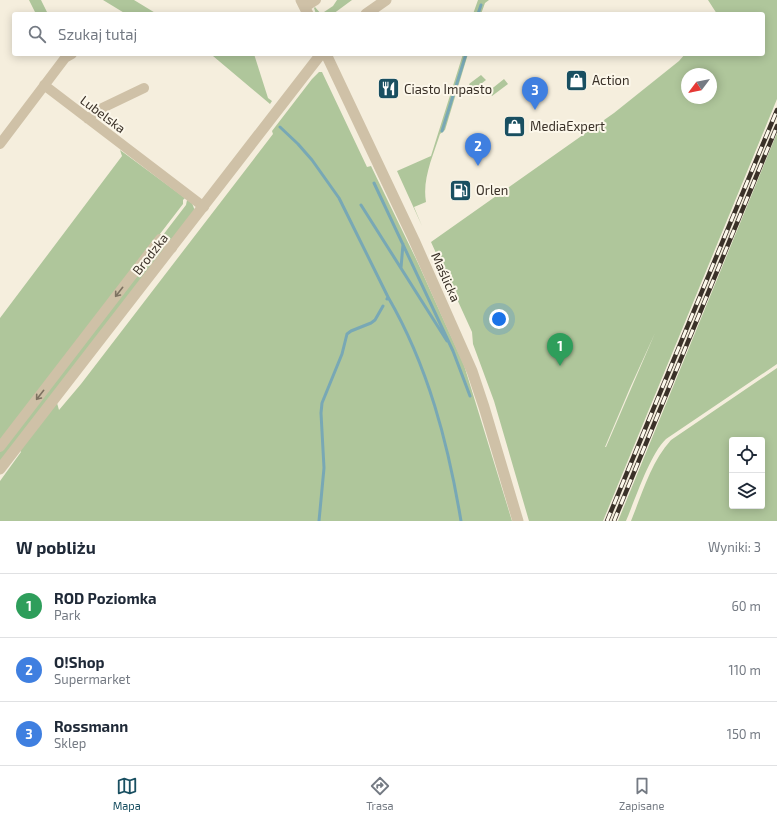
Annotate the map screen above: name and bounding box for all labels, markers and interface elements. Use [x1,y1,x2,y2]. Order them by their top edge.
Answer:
search box [12,12,765,56]
icon: search [26,23,48,45]
text: Szukaj tutaj [58,25,137,43]
shop icon: Action [563,67,589,93]
north arrow [681,68,717,104]
place label: Action [592,72,630,88]
restaurant icon: Ciasto Impasto [376,76,402,102]
pin: 3 [522,77,548,110]
place label: Ciasto Impasto [404,81,492,97]
street label: Lubelska [77,92,129,136]
shop icon: MediaExpert [501,113,527,139]
place label: MediaExpert [530,118,605,134]
pin: 2 [465,133,491,166]
fuel station icon: Orlen [447,177,473,203]
place label: Orlen [476,182,508,198]
street label: Brodzka [129,230,171,278]
street label: Maślicka [428,250,464,304]
one-way arrow [115,286,124,297]
your location [489,309,509,329]
pin: 1 [547,333,573,366]
one-way arrow [36,389,44,400]
map controls [729,437,765,509]
button: locate [729,437,765,473]
button: layers [729,473,765,509]
text: W pobliżu [16,537,96,557]
text: Wyniki: 3 [708,539,761,555]
text: ROD Poziomka [54,589,157,607]
text: 1 [26,598,32,614]
text: 60 m [731,598,761,614]
text: Park [54,607,81,623]
text: O!Shop [54,653,105,671]
text: 2 [25,662,33,678]
text: 110 m [729,662,761,678]
text: Supermarket [54,671,131,687]
text: Rossmann [54,717,128,735]
text: 3 [25,726,33,742]
text: 150 m [727,726,761,742]
text: Sklep [54,735,86,751]
tab: Mapa [113,775,141,812]
tab: Trasa [366,775,394,812]
tab: Zapisane [619,775,664,812]

